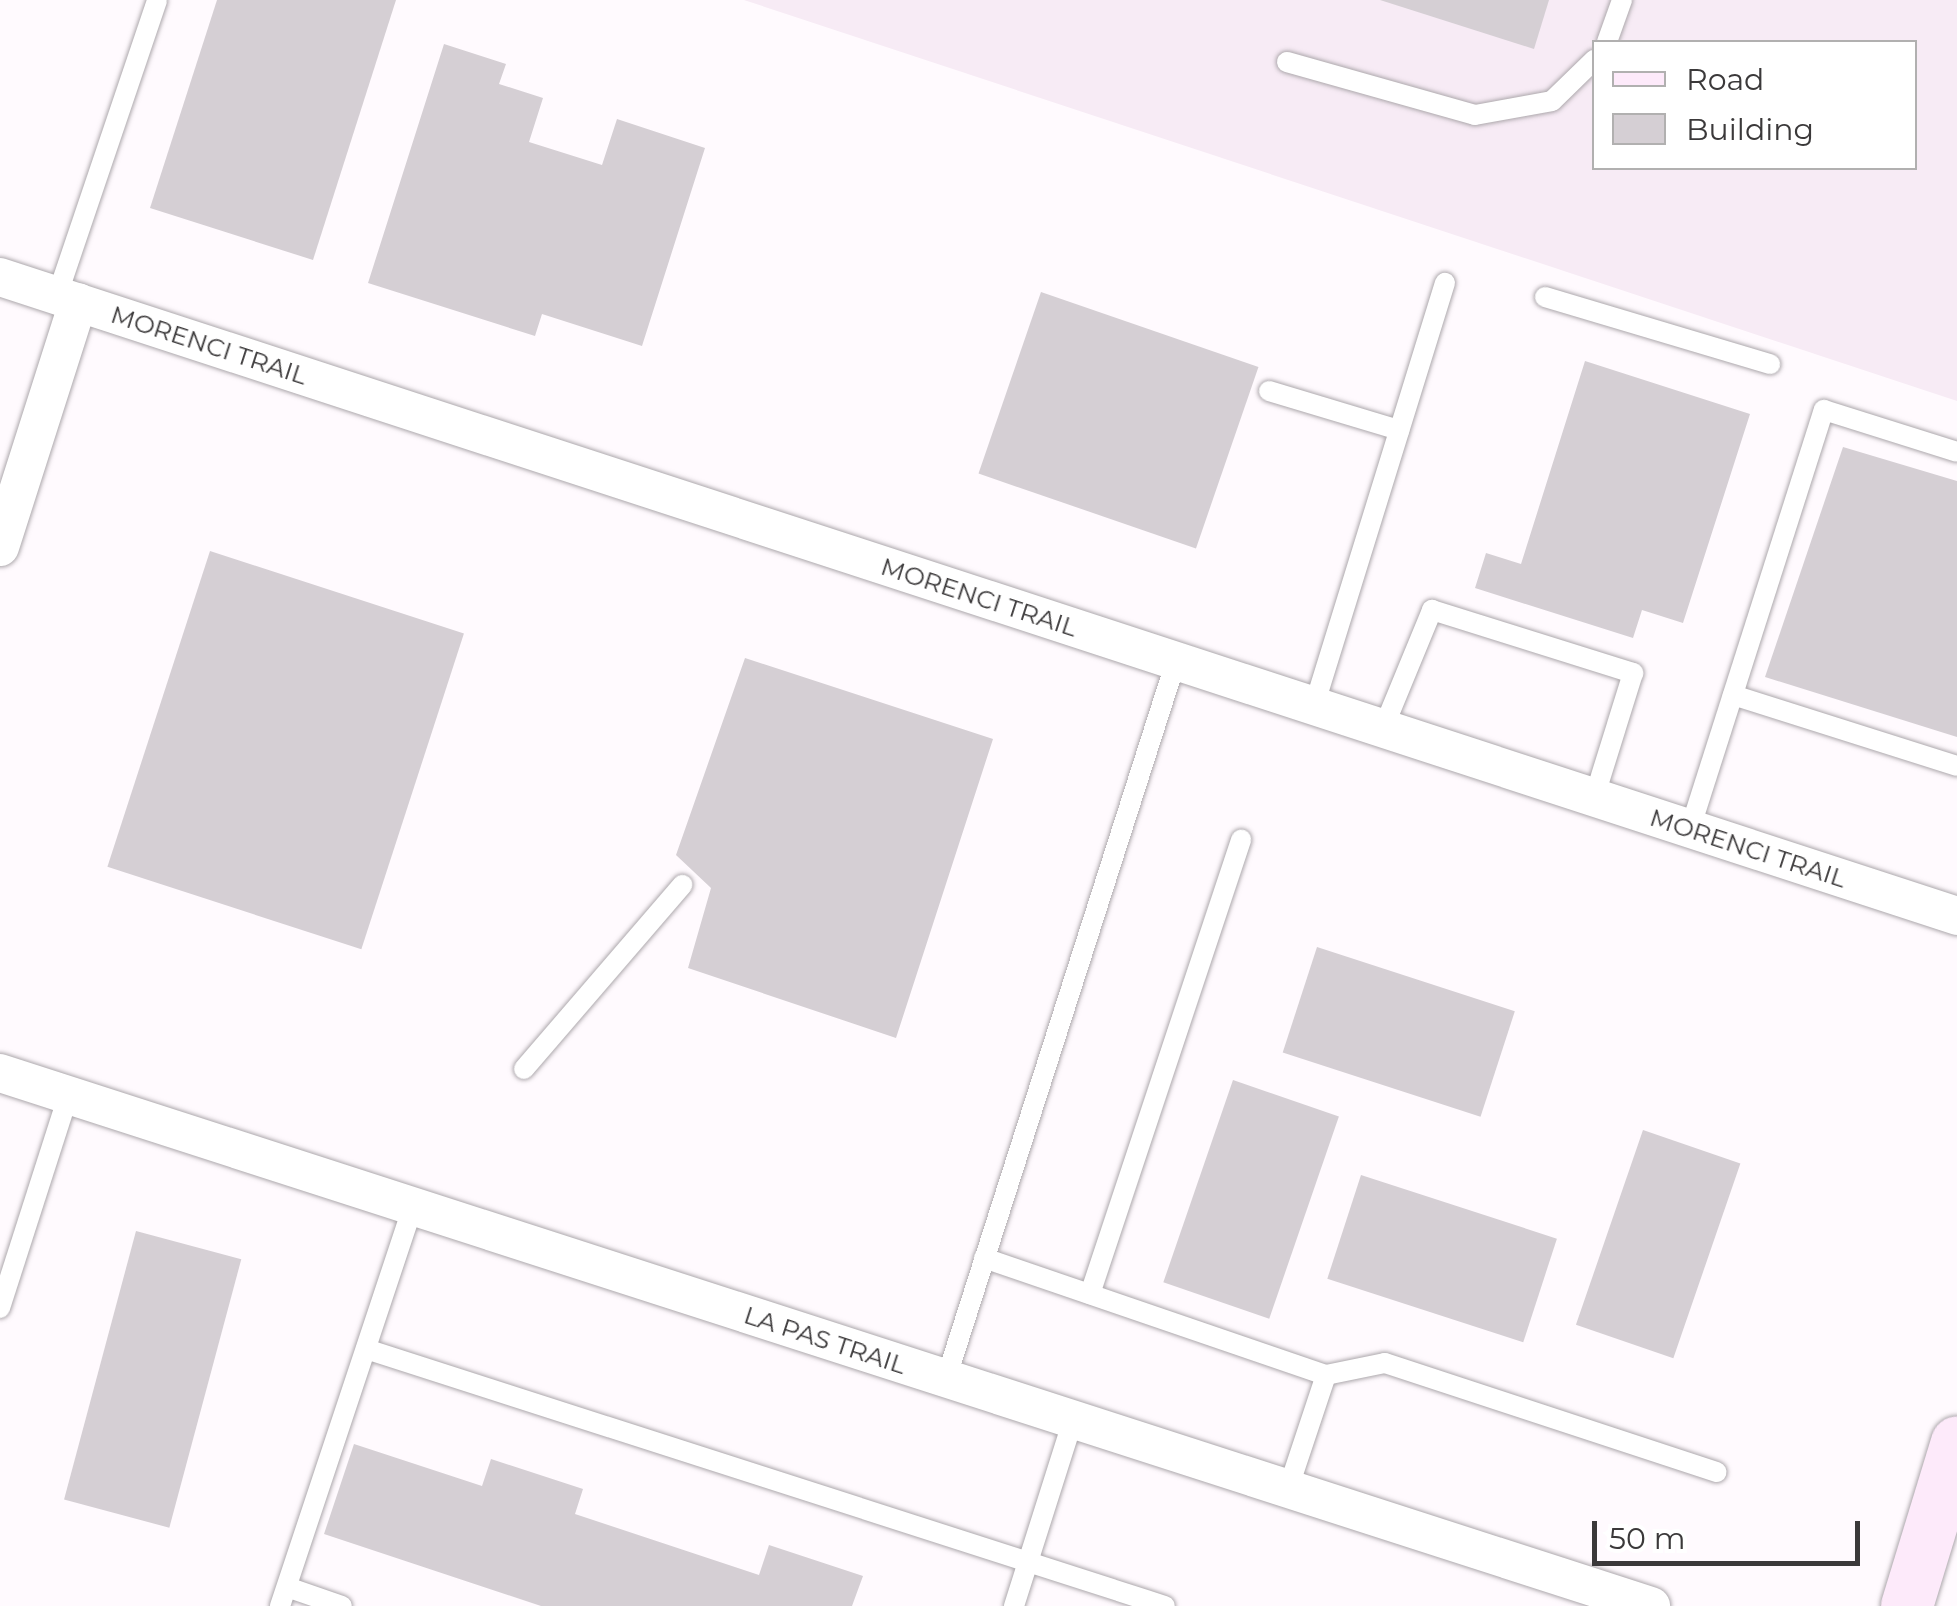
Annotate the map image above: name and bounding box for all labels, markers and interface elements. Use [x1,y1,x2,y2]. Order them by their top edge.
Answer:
legend [1592,40,1917,170]
text: Road [1686,61,1764,98]
text: Building [1686,111,1814,148]
street label: MORENCI TRAIL [107,299,311,391]
street label: MORENCI TRAIL [877,551,1081,643]
street label: MORENCI TRAIL [1646,802,1850,894]
street label: LA PAS TRAIL [740,1300,910,1380]
scale bar [1597,1501,1864,1563]
text: 50 m [1609,1520,1686,1557]

